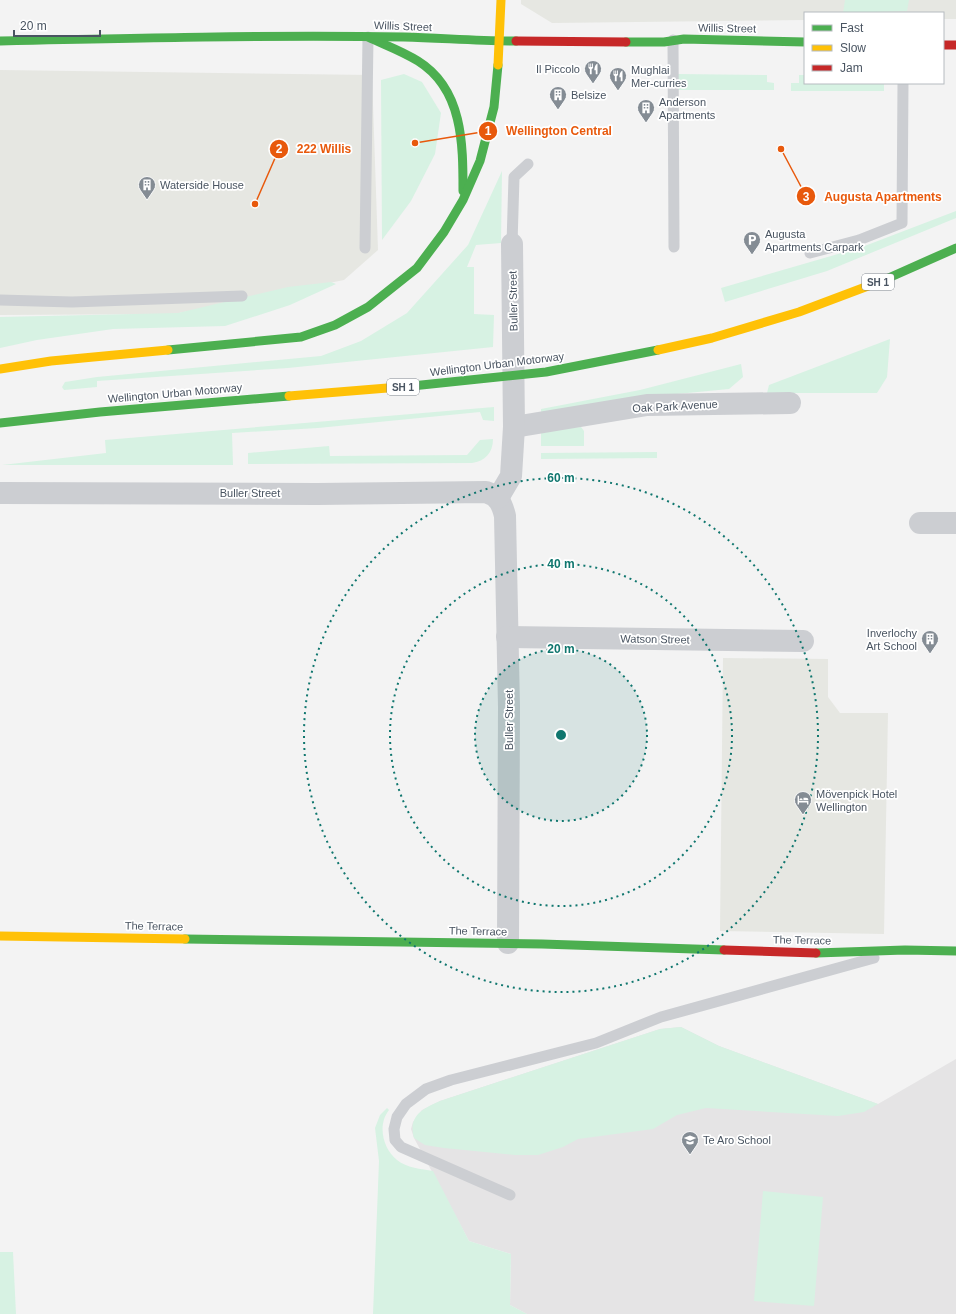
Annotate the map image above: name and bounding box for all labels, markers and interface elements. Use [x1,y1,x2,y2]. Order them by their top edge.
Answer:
scale bar [14,12,100,38]
legend [804,12,944,84]
text: 20 m [20,19,47,33]
street label: Willis Street [374,19,432,33]
street label: Willis Street [698,21,756,35]
text: Fast [840,21,864,35]
text: Slow [840,41,866,55]
restaurant icon: Il Piccolo [583,59,603,84]
text: Jam [840,61,863,75]
place label: Il Piccolo [536,63,580,75]
place label: Mughlai Mer-curries [631,64,687,89]
restaurant icon: Mughlai Mer-curries [608,66,628,91]
building icon: Belsize [548,85,568,110]
place label: Belsize [571,89,606,101]
place label: Anderson Apartments [659,96,716,121]
building icon: Anderson Apartments [636,98,656,123]
callout: Wellington Central [478,119,620,143]
text: 1 [485,124,492,138]
text: Wellington Central [506,124,612,138]
callout: 222 Willis [269,137,360,161]
text: 2 [276,142,283,156]
text: 222 Willis [297,142,352,156]
building icon: Waterside House [137,175,157,200]
place label: Waterside House [160,179,244,191]
callout: Augusta Apartments [796,184,950,208]
text: 3 [803,190,810,204]
text: Augusta Apartments [824,190,942,204]
place label: Augusta Apartments Carpark [765,228,864,253]
parking icon: Augusta Apartments Carpark [742,230,762,255]
street label: Buller Street [506,271,520,331]
road number: SH 1 [862,274,894,290]
street label: Wellington Urban Motorway [429,350,565,378]
road number: SH 1 [387,379,419,395]
street label: Wellington Urban Motorway [107,381,243,405]
street label: Oak Park Avenue [632,398,718,414]
text: 60 m [547,471,575,485]
street label: Buller Street [220,487,280,499]
text: 40 m [547,557,575,571]
place label: Inverlochy Art School [866,627,917,652]
building icon: Inverlochy Art School [920,629,940,654]
street label: Watson Street [620,632,690,646]
text: 20 m [547,642,575,656]
street label: Buller Street [503,690,515,750]
centre of rings [554,728,568,742]
place label: Mövenpick Hotel Wellington [816,788,897,813]
hotel icon: Mövenpick Hotel Wellington [793,790,813,815]
street label: The Terrace [125,919,183,933]
street label: The Terrace [449,924,507,938]
street label: The Terrace [773,933,831,947]
school or university icon: Te Aro School [680,1130,700,1155]
place label: Te Aro School [703,1134,771,1146]

